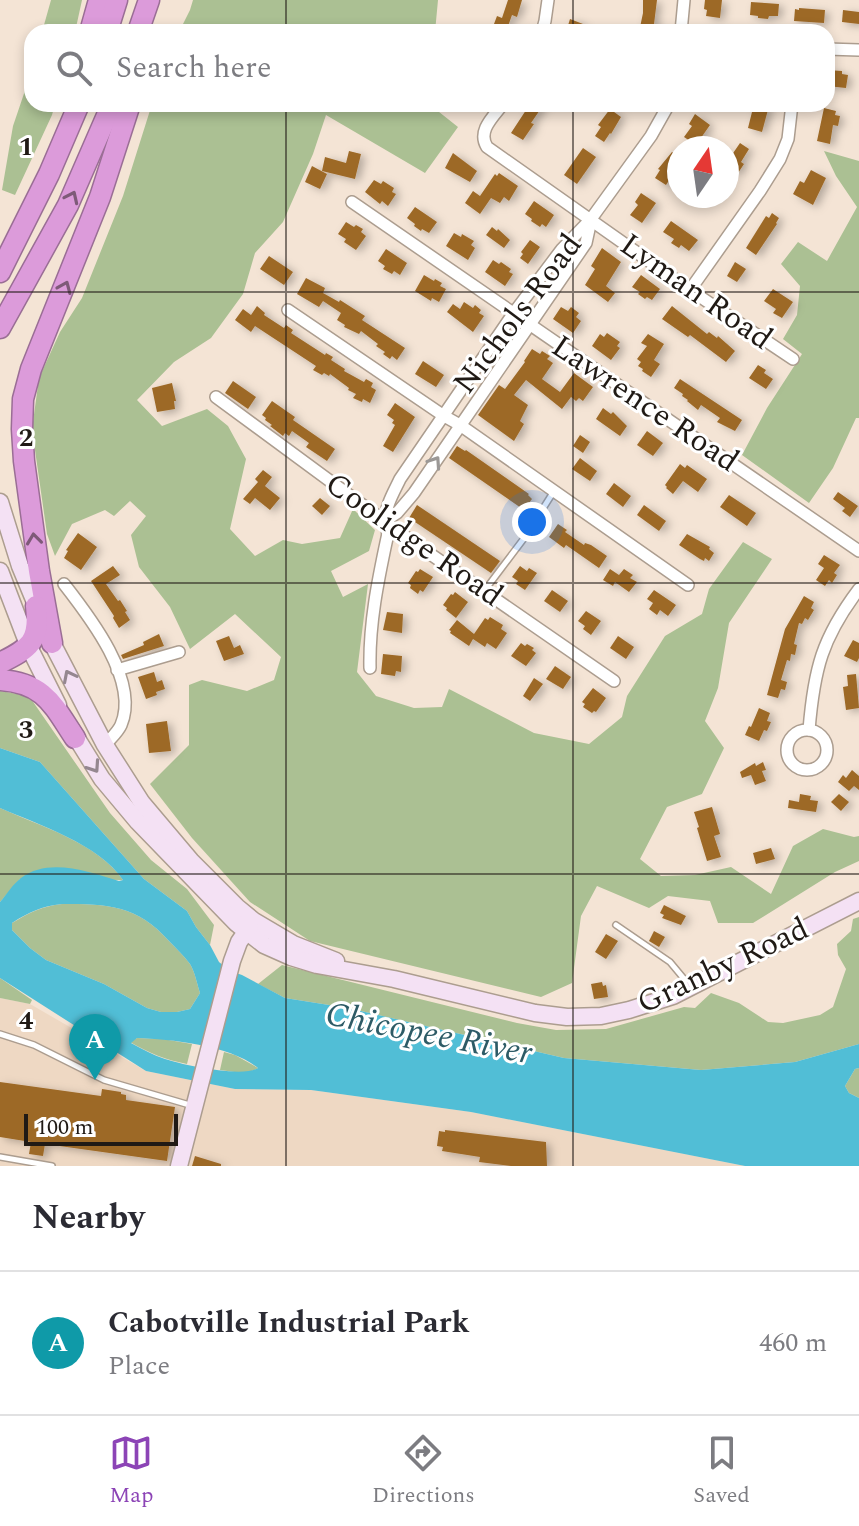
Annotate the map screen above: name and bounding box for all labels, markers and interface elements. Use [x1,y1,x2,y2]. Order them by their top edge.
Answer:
search box [24,24,835,112]
text: Search here [116,45,272,91]
icon: search [52,46,96,90]
text: 1 [19,127,33,167]
north arrow [667,136,739,208]
one-way arrow [62,190,78,205]
street label: Lyman Road [609,221,783,363]
street label: Nichols Road [441,223,595,405]
one-way arrow [55,281,72,295]
street label: Lawrence Road [541,323,749,485]
text: 2 [19,418,33,458]
one-way arrow [425,456,440,470]
street label: Coolidge Road [315,460,513,620]
your location [512,502,552,542]
one-way arrow [26,532,43,545]
one-way arrow [63,669,78,684]
text: 3 [19,710,33,750]
one-way arrow [84,758,99,773]
street label: Granby Road [629,905,817,1027]
water label: Chicopee River [321,988,537,1080]
text: 4 [19,1001,34,1041]
pin: A [69,1014,121,1080]
scale bar [24,1110,178,1146]
text: 100 m [36,1111,93,1144]
text: Nearby [32,1192,145,1244]
text: Cabotville Industrial Park [108,1300,470,1346]
text: A [48,1323,68,1363]
text: 460 m [759,1323,827,1363]
text: Place [108,1346,170,1386]
tab: Map [109,1431,154,1512]
tab: Directions [372,1431,475,1512]
tab: Saved [693,1431,750,1512]

